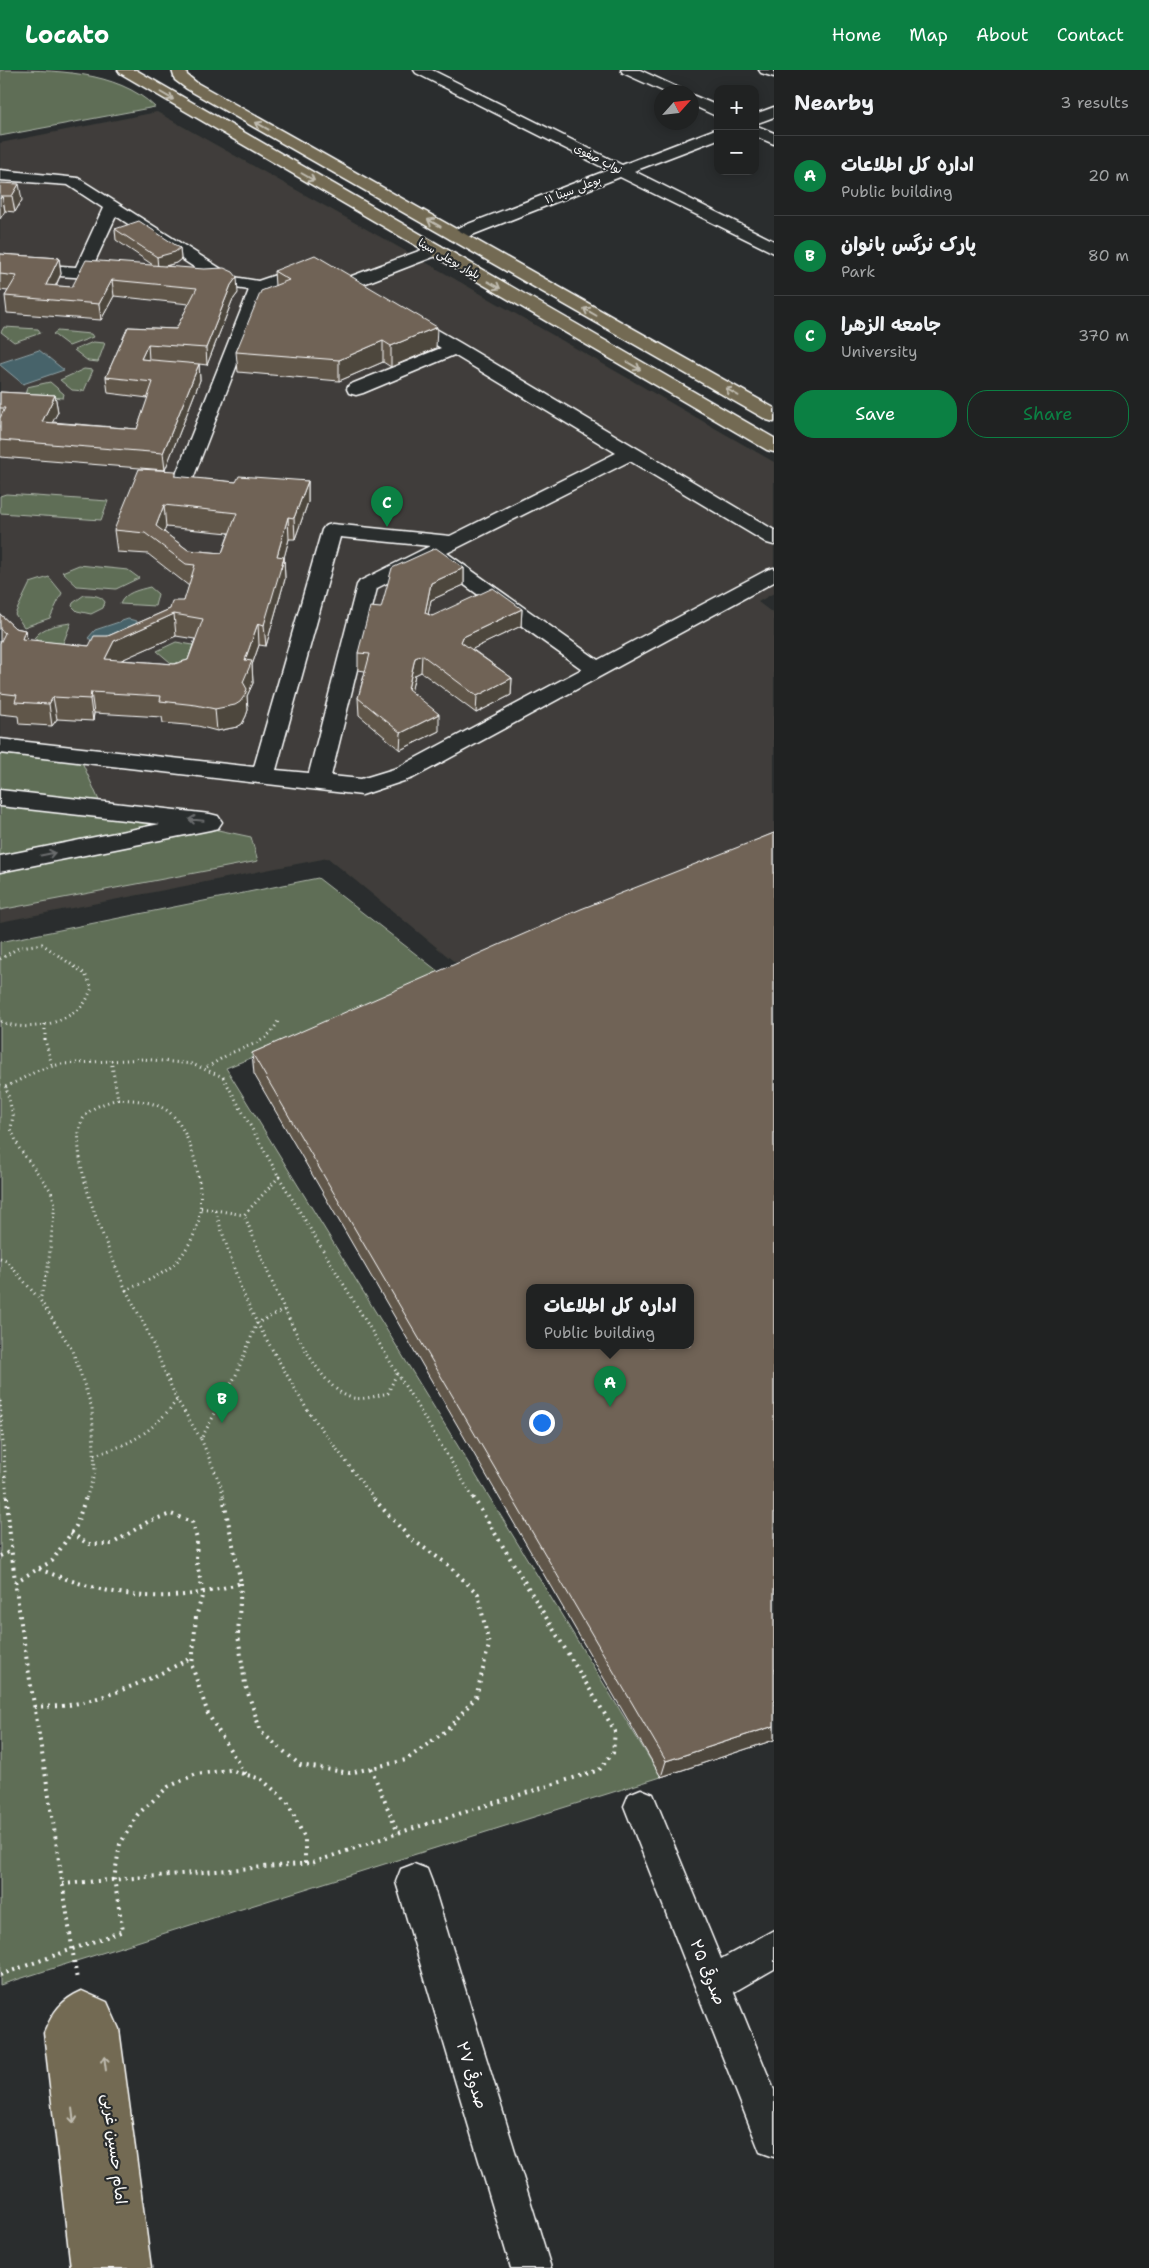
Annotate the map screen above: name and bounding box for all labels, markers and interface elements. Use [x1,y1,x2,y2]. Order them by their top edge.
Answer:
text: Locato [25,19,109,51]
text: Home [832,23,881,47]
text: Map [909,23,948,47]
text: About [976,23,1029,47]
text: Contact [1057,23,1124,47]
north arrow [654,85,699,130]
map controls [714,85,759,175]
button: + [714,85,759,130]
text: Nearby [794,89,874,117]
one-way arrow [159,91,173,101]
text: 3 results [1060,92,1129,113]
one-way arrow [255,120,270,130]
button: − [714,130,759,175]
street label: نواب صفوی [572,141,624,177]
text: اداره کل اطلاعات [841,152,974,177]
text: A [804,165,816,186]
text: 20 m [1088,165,1129,186]
one-way arrow [300,172,315,182]
street label: بوعلی سینا ۱۱ [543,172,603,208]
text: Public building [841,181,953,202]
one-way arrow [426,218,441,228]
text: پارک نرگس بانوان [841,232,976,257]
street label: بلوار بوعلی سینا [415,235,483,283]
text: B [805,245,815,266]
text: 80 m [1088,245,1129,266]
text: Park [841,261,875,282]
one-way arrow [486,280,500,290]
one-way arrow [584,306,598,316]
text: جامعه الزهرا [841,312,941,337]
text: C [805,325,815,346]
text: 370 m [1078,325,1129,346]
text: University [841,341,917,362]
one-way arrow [627,361,641,371]
one-way arrow [724,387,739,397]
button: Save [794,390,957,438]
button: Share [967,390,1129,438]
pin: C [371,486,403,527]
one-way arrow [188,815,204,825]
one-way arrow [39,849,55,859]
popup [526,1284,694,1349]
text: اداره کل اطلاعات [544,1293,676,1318]
text: Public building [544,1322,655,1343]
pin: A [594,1366,626,1407]
pin: B [206,1382,238,1423]
your location [529,1410,555,1436]
street label: صدوقی ۲۵ [685,1936,731,2008]
street label: صدوقی ۲۷ [452,2039,492,2111]
one-way arrow [100,2056,110,2072]
street label: امام حسین غربی [96,2092,132,2206]
one-way arrow [68,2108,78,2124]

